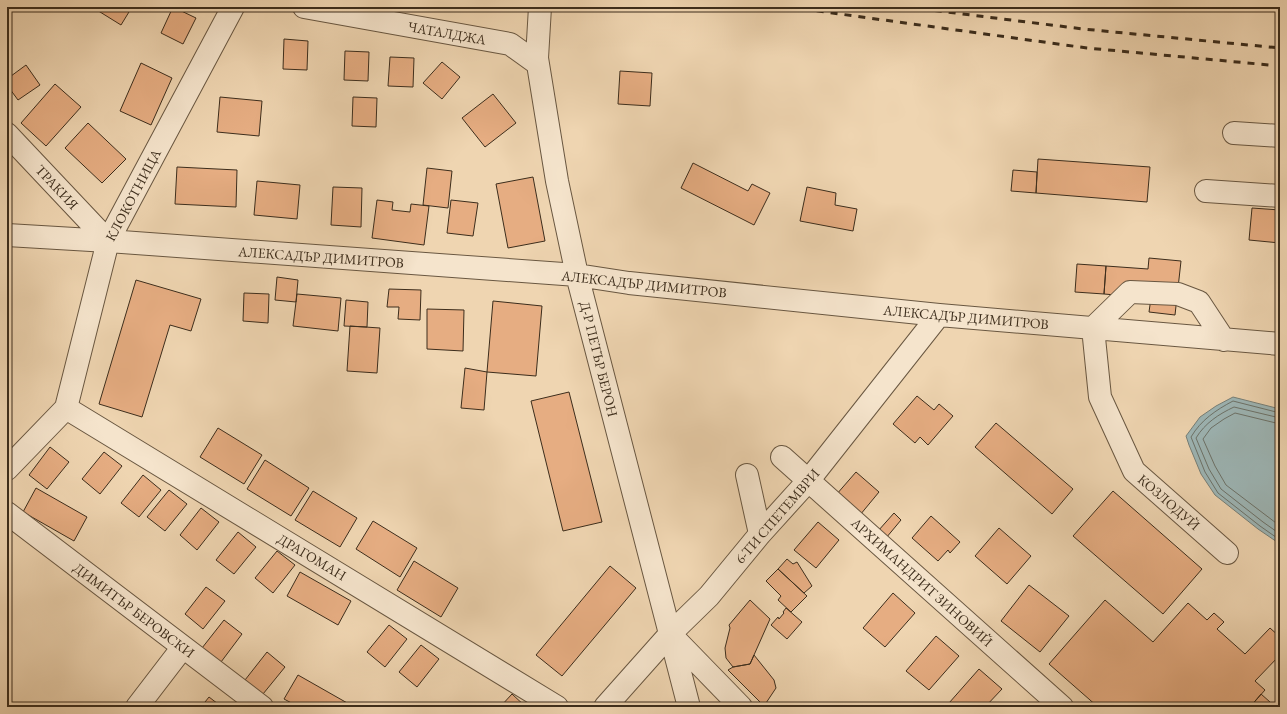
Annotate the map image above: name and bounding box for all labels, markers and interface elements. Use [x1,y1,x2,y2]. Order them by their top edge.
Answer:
street label: ЧАТАЛДЖА [407,17,488,49]
street label: КЛОКОТНИЦА [101,146,165,244]
street label: ТРАКИЯ [32,161,83,214]
street label: АЛЕКСАДЪР ДИМИТРОВ [237,242,404,272]
street label: АЛЕКСАДЪР ДИМИТРОВ [559,266,728,302]
street label: Д-Р ПЕТЪР БЕРОН [576,299,622,419]
street label: АЛЕКСАДЪР ДИМИТРОВ [881,301,1050,333]
street label: 6-ТИ СПЕТЕМВРИ [731,464,824,567]
street label: КОЗЛОДУЙ [1134,470,1204,534]
street label: АРХИМАНДРИТ ЗИНОВИЙ [847,513,997,651]
street label: ДРАГОМАН [274,529,350,585]
street label: ДИМИТЪР БЕРОВСКИ [70,559,199,662]

